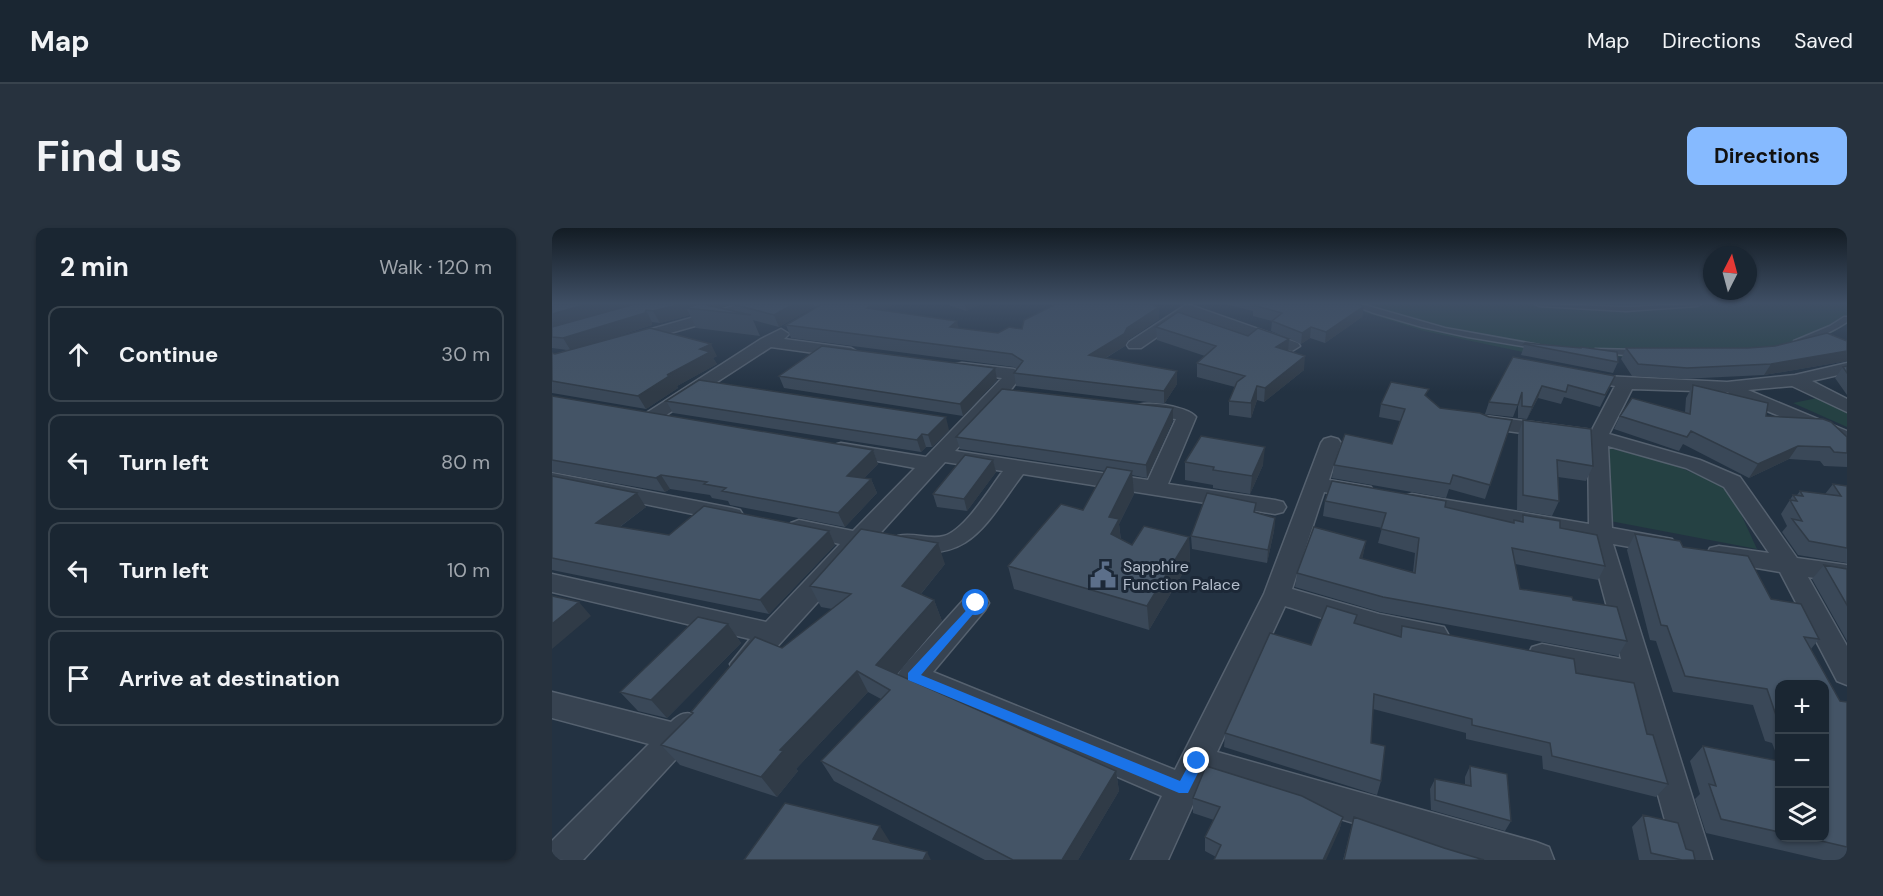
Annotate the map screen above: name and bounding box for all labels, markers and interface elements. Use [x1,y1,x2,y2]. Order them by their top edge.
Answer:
text: Map [30,23,90,60]
text: Map [1587,27,1629,55]
text: Directions [1662,27,1761,55]
text: Saved [1794,27,1853,55]
button: Directions [1687,127,1847,185]
text: Find us [36,129,182,184]
north arrow [1703,246,1757,300]
text: 2 min [60,250,129,284]
text: Walk · 120 m [379,254,492,280]
icon: ahead [62,338,95,371]
text: Continue [119,340,218,369]
text: 30 m [441,341,490,367]
icon: left [62,446,95,479]
text: Turn left [119,448,209,477]
text: 80 m [441,449,490,475]
icon: left [62,554,95,587]
text: Turn left [119,556,209,585]
place label: Sapphire Function Palace [1123,556,1240,595]
text: 10 m [447,557,490,583]
public building icon: Sapphire Function Palace [1088,560,1118,590]
route start [962,589,988,615]
icon: arrive [62,662,95,695]
text: Arrive at destination [119,664,340,693]
map controls [1775,680,1829,842]
button: + [1775,680,1829,734]
button: − [1775,734,1829,788]
route end [1183,747,1209,773]
button: layers [1775,788,1829,842]

